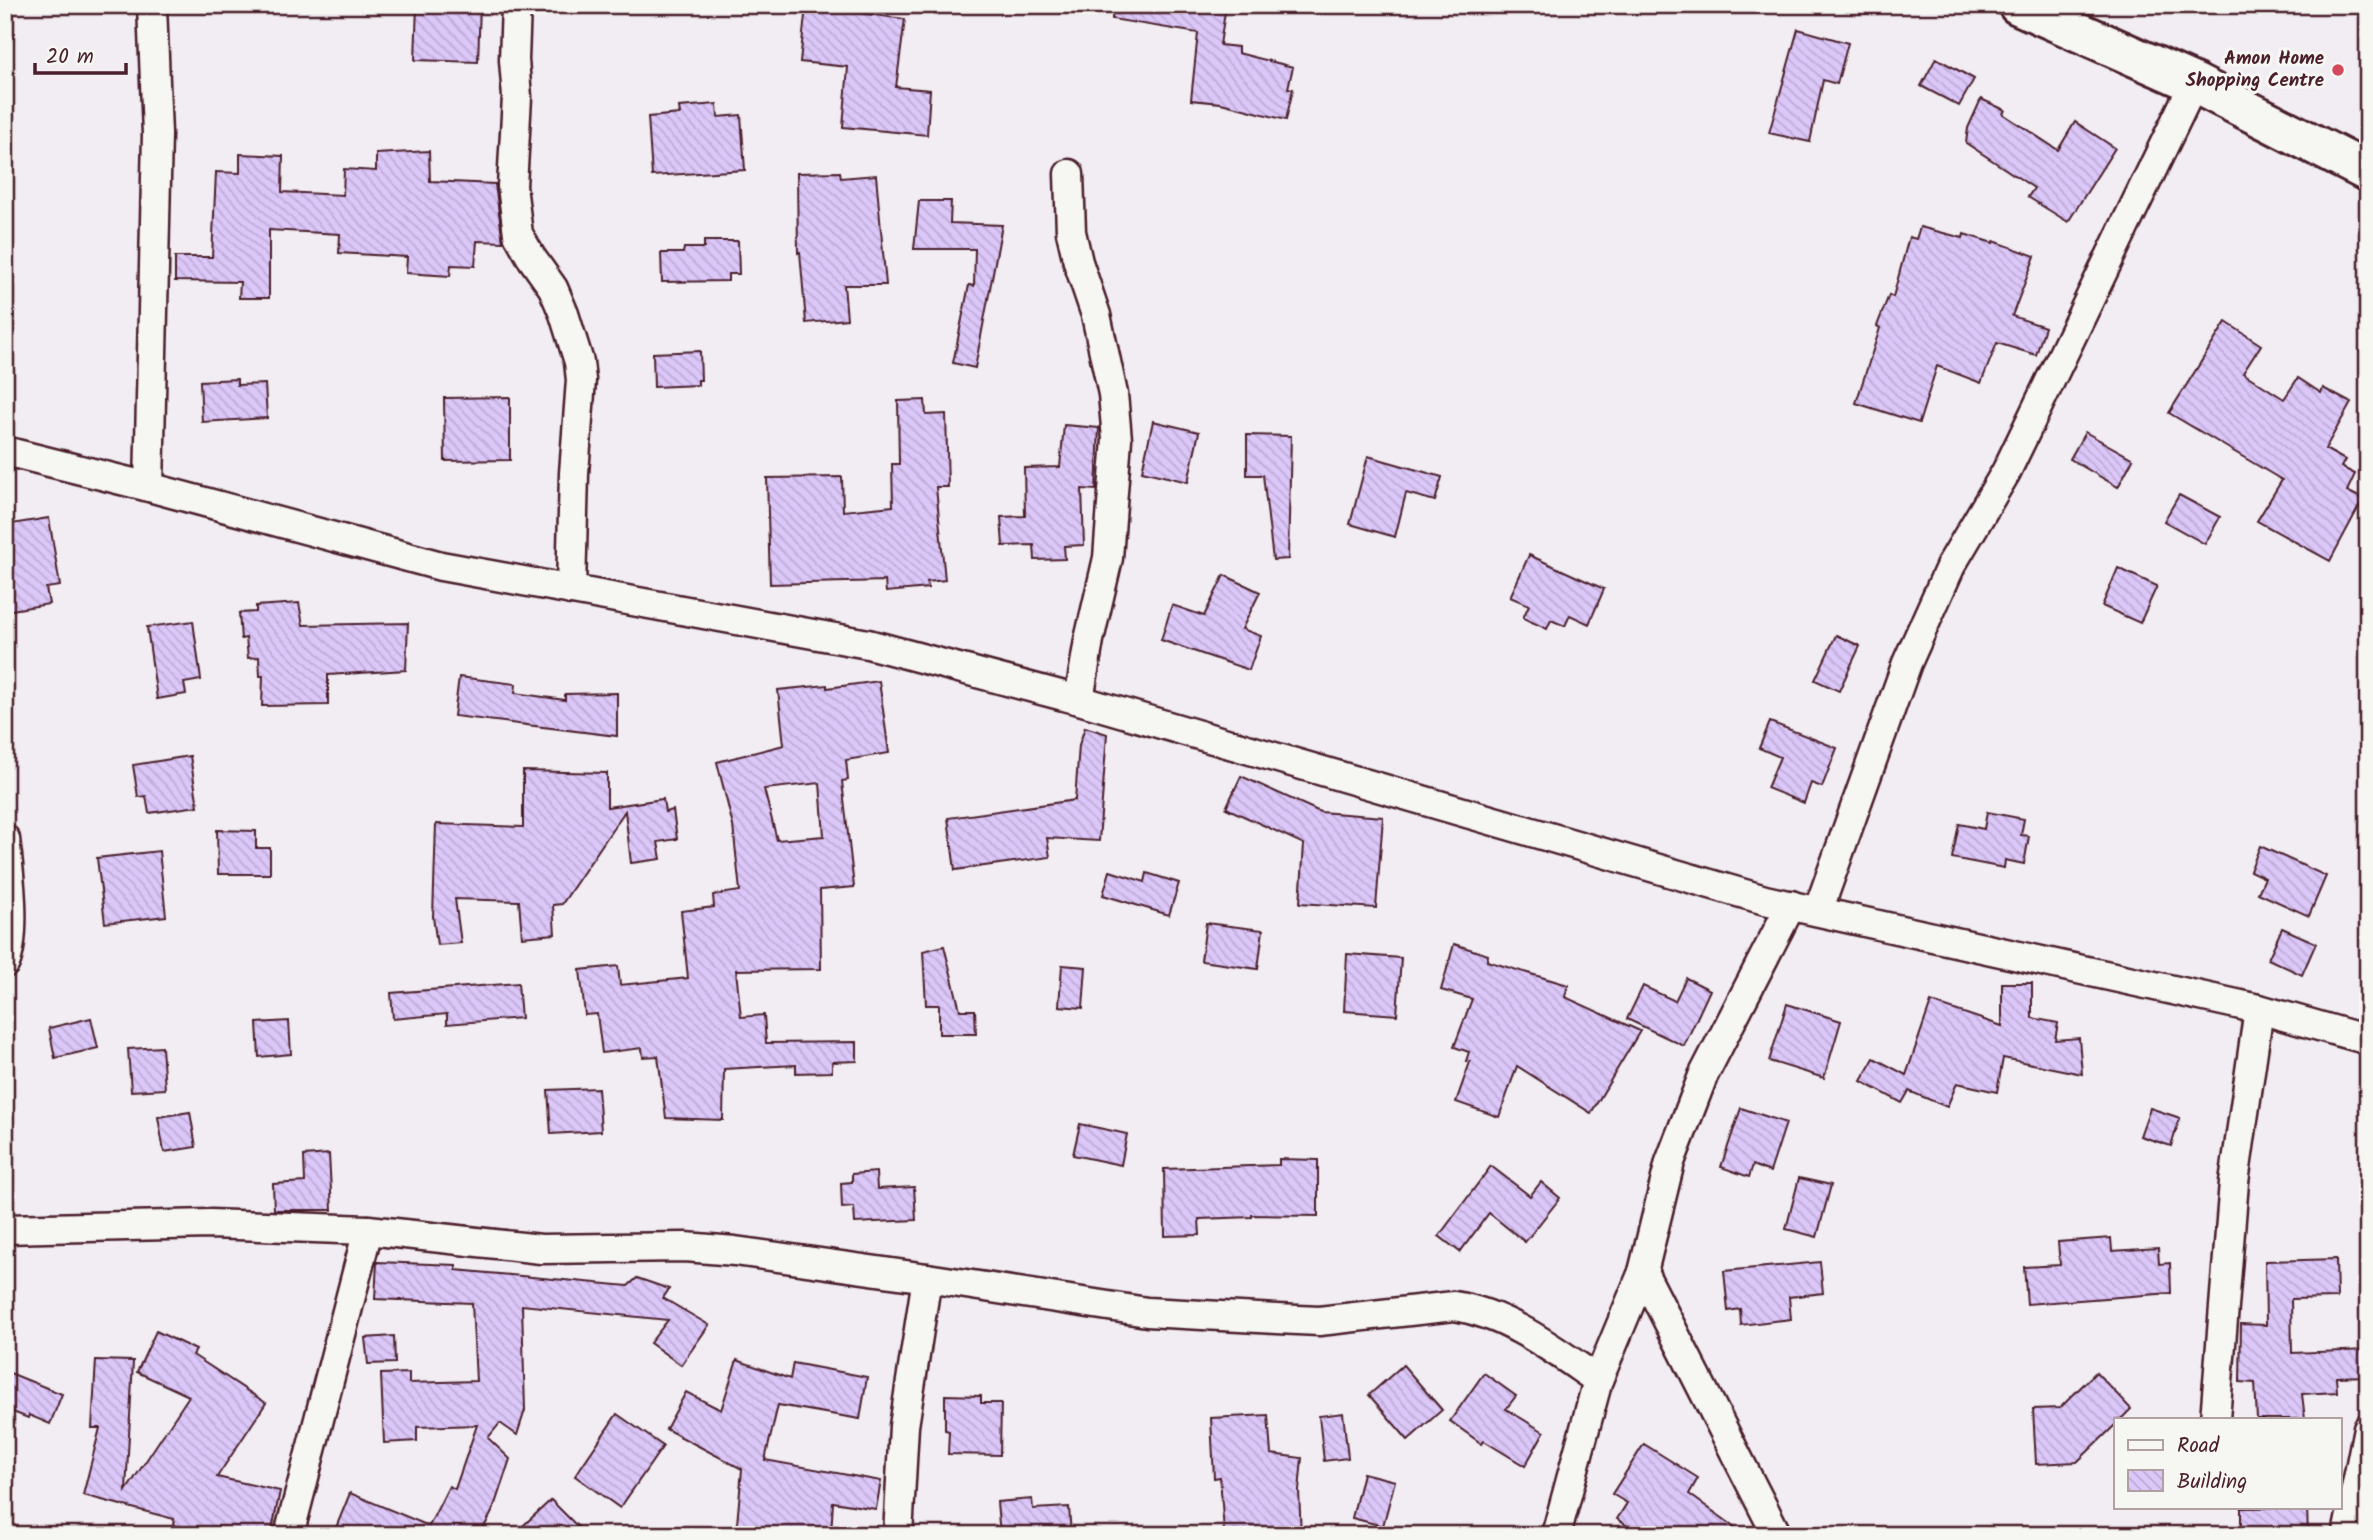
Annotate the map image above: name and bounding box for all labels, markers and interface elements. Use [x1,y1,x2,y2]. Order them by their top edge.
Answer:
scale bar [35,32,126,76]
text: 20 m [46,41,94,74]
place label: Amon Home Shopping Centre [2186,44,2324,96]
marker: Amon Home Shopping Centre [2330,62,2346,78]
legend [2114,1418,2342,1508]
text: Road [2177,1430,2220,1463]
text: Building [2177,1466,2247,1499]

